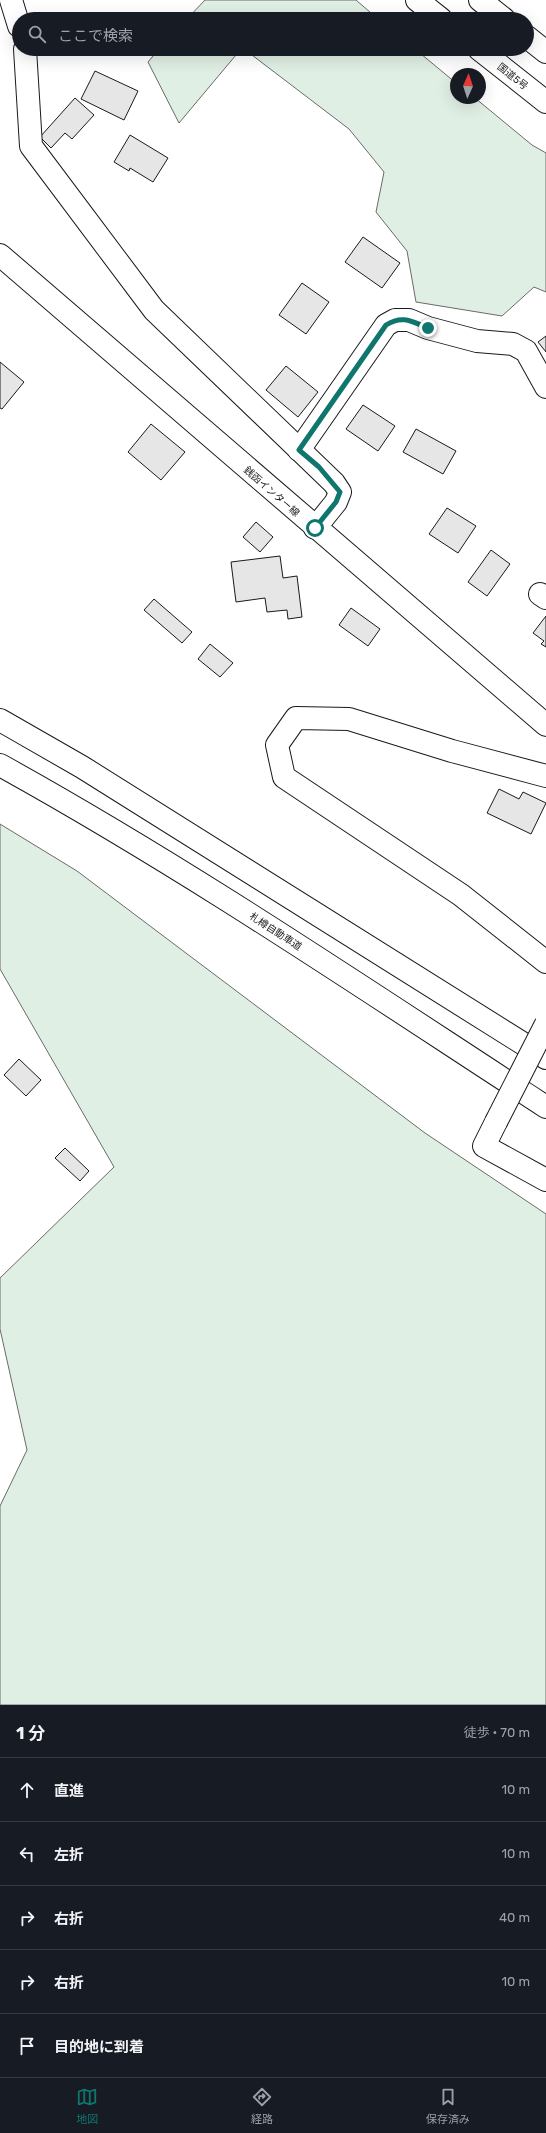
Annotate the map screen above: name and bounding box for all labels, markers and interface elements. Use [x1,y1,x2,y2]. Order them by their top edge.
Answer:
search box [12,12,534,56]
icon: search [26,23,48,45]
text: ここで検索 [58,27,133,45]
street label: 国道5号 [495,61,530,93]
north arrow [450,68,486,104]
route end [419,319,437,337]
street label: 銭函インター線 [241,464,302,519]
route start [306,519,324,537]
street label: 札樽自動車道 [247,910,304,953]
text: 1 分 [16,1723,45,1743]
text: 徒歩 · 70 m [464,1725,530,1740]
icon: ahead [16,1779,38,1801]
text: 直進 [54,1782,84,1800]
text: 10 m [501,1782,530,1797]
icon: left [16,1843,38,1865]
text: 左折 [54,1846,84,1864]
text: 10 m [501,1846,530,1861]
icon: right [16,1907,38,1929]
text: 右折 [54,1910,84,1928]
text: 40 m [499,1910,530,1925]
icon: right [16,1971,38,1993]
text: 右折 [54,1974,84,1992]
text: 10 m [501,1974,530,1989]
icon: arrive [16,2035,38,2057]
text: 目的地に到着 [54,2038,144,2056]
tab: 地図 [76,2086,98,2126]
tab: 経路 [251,2086,273,2126]
tab: 保存済み [426,2086,470,2126]

